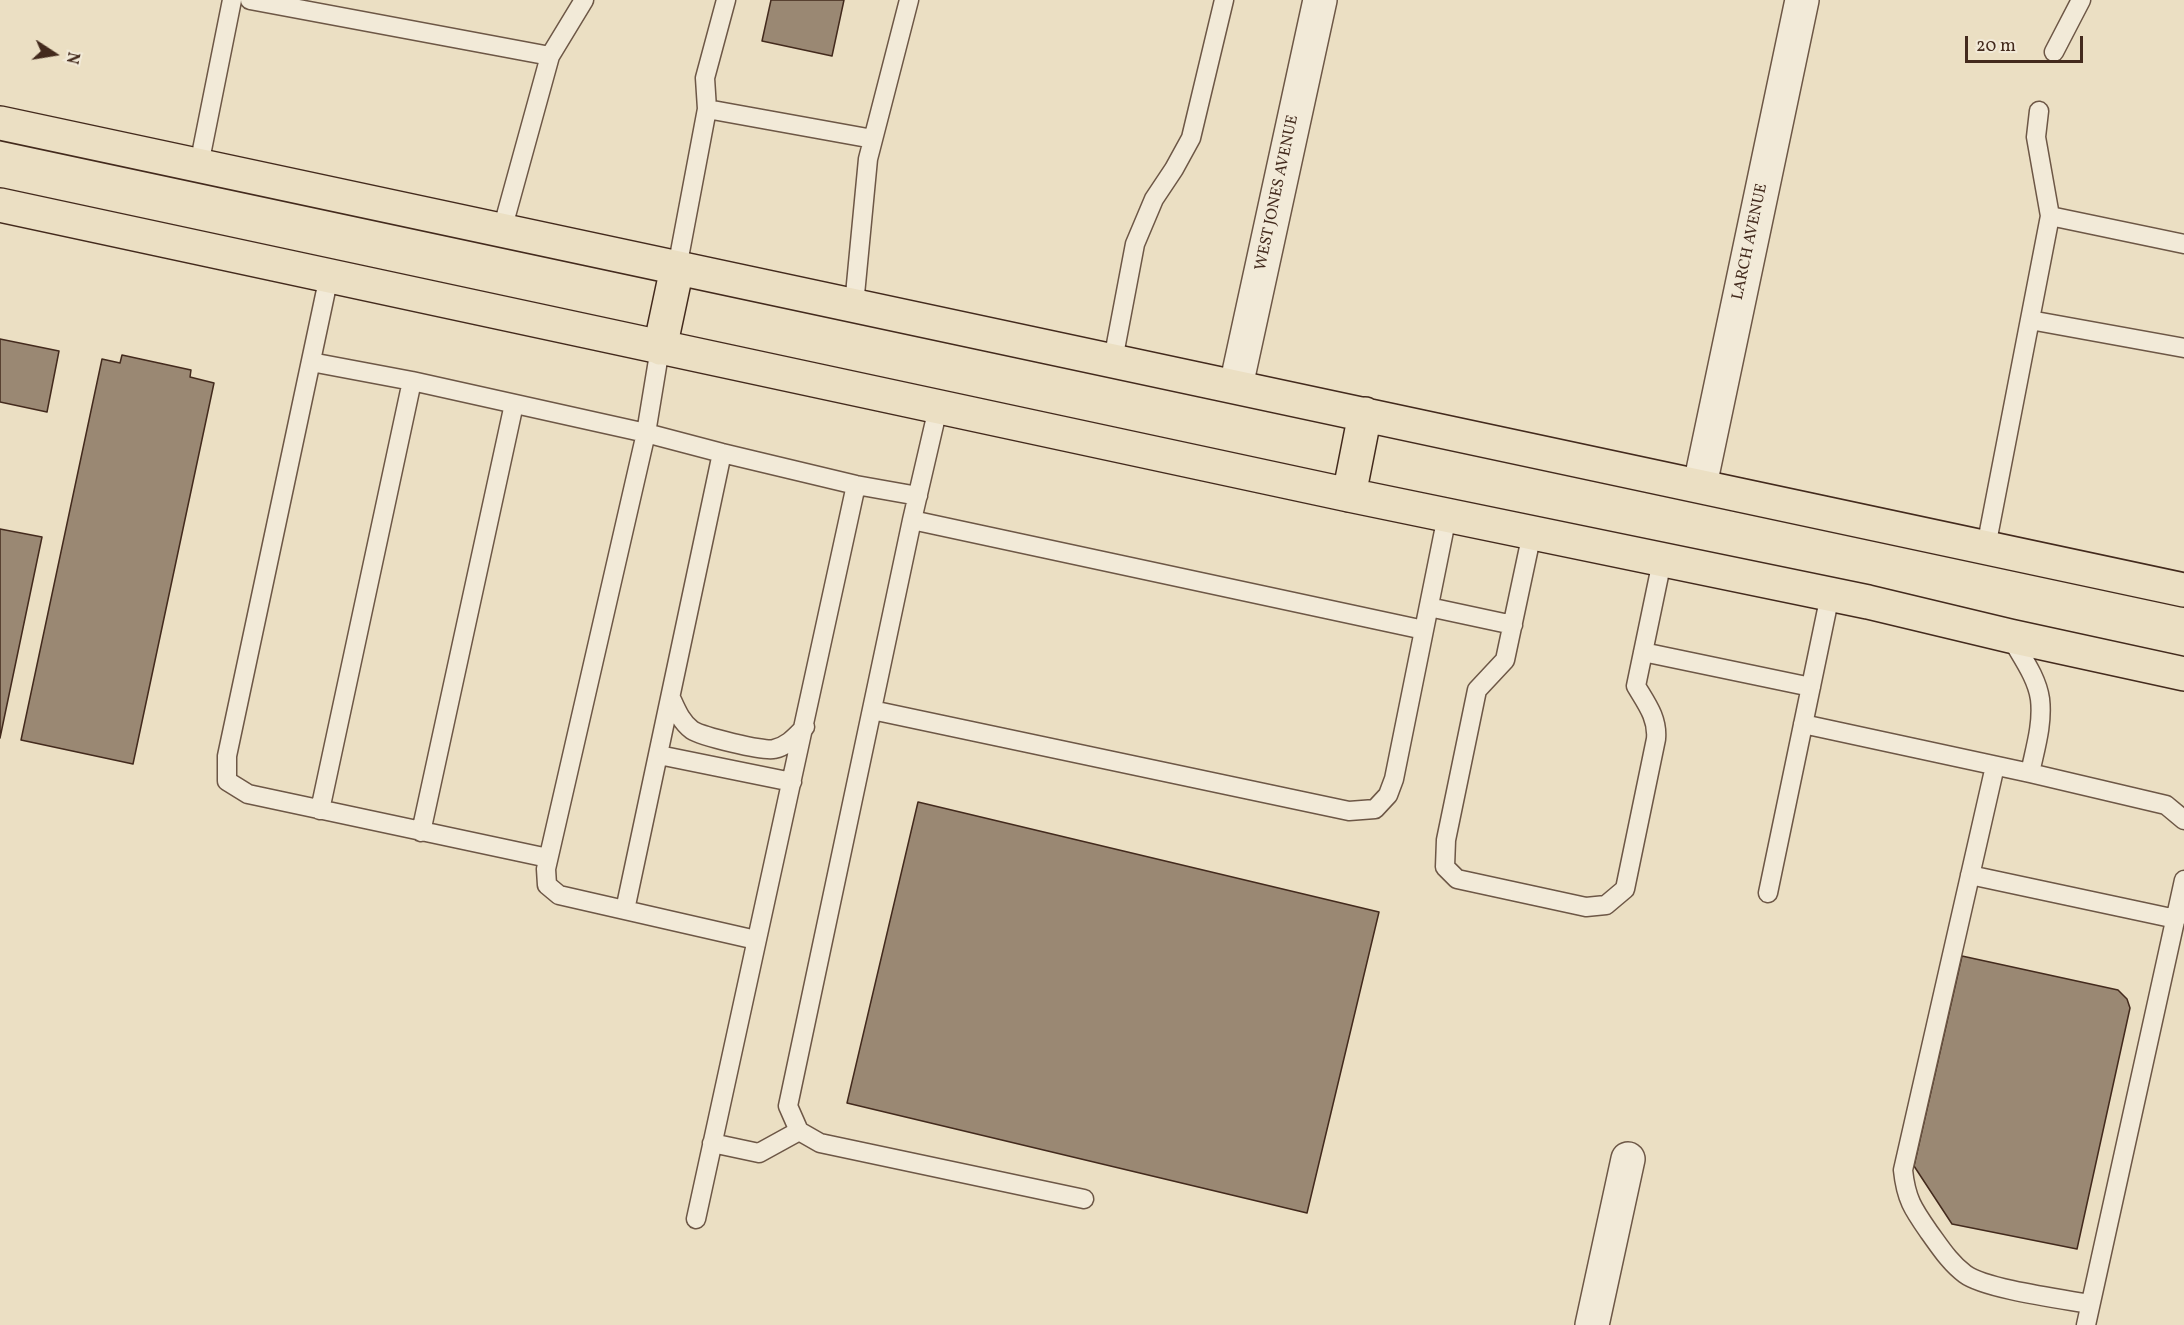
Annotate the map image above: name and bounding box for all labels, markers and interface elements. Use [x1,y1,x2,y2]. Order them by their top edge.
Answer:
north arrow [24,24,84,84]
scale bar [1968,24,2086,62]
text: 20 m [1976,34,2016,59]
text: N [60,50,84,66]
street label: WEST JONES AVENUE [1252,113,1304,273]
street label: LARCH AVENUE [1729,182,1773,302]

